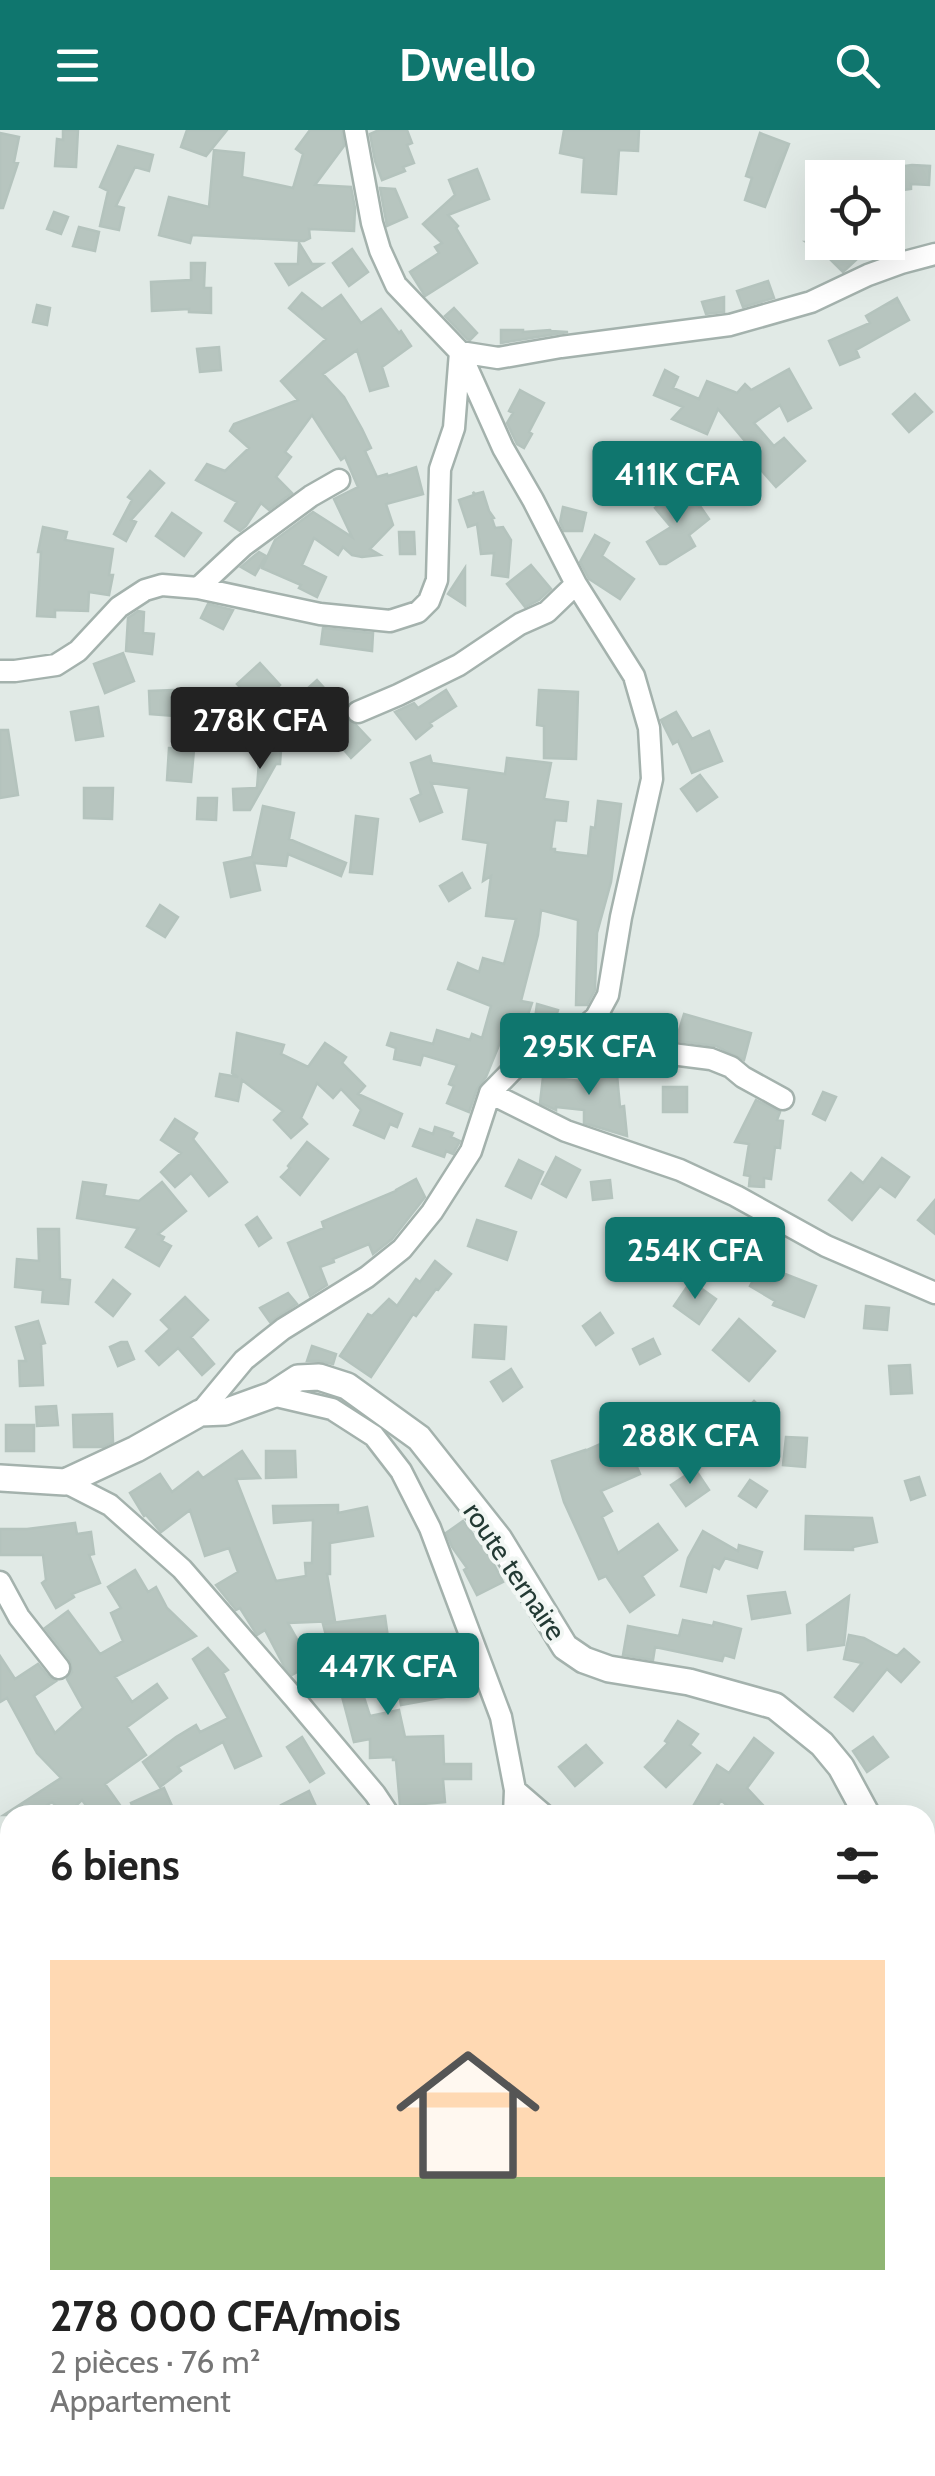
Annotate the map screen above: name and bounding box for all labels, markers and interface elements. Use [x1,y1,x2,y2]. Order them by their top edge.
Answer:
icon: menu [50,38,105,93]
text: Dwello [399,38,536,92]
icon: search [830,38,885,93]
map controls [805,160,905,260]
button: locate [805,160,905,260]
pin: 411K CFA [574,441,780,526]
text: 411K CFA [614,454,740,493]
pin: 278K CFA [157,687,363,772]
text: 278K CFA [193,700,327,739]
pin: 295K CFA [486,1013,692,1098]
text: 295K CFA [522,1026,656,1065]
pin: 254K CFA [592,1217,798,1302]
text: 254K CFA [627,1230,763,1269]
pin: 288K CFA [587,1402,793,1487]
text: 288K CFA [621,1415,759,1454]
street label: route ternaire [456,1496,574,1646]
pin: 447K CFA [285,1633,491,1718]
text: 447K CFA [319,1646,457,1685]
icon: filters [830,1838,885,1893]
text: 6 biens [50,1839,180,1891]
icon: home [378,2025,558,2205]
text: 278 000 CFA/mois [50,2290,401,2342]
text: 2 pièces · 76 m² [50,2342,260,2381]
text: Appartement [50,2381,231,2420]

